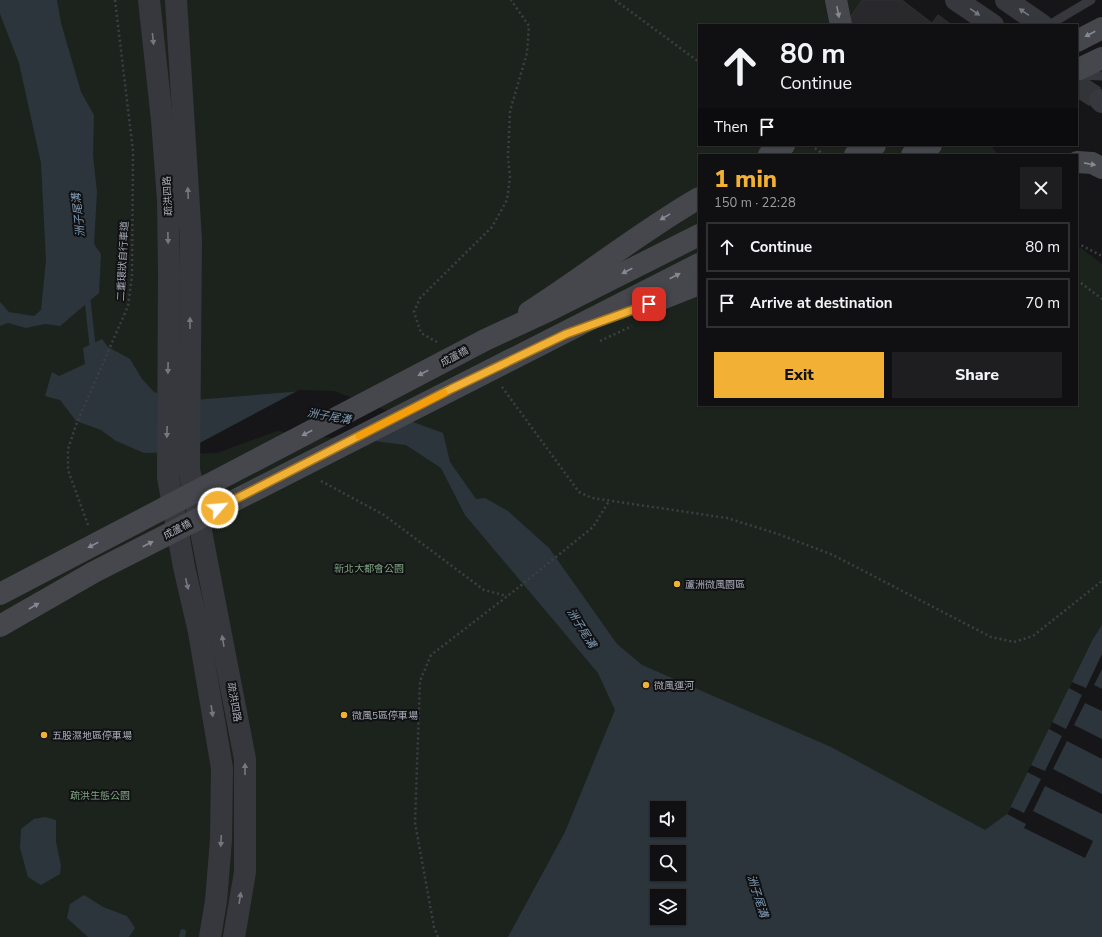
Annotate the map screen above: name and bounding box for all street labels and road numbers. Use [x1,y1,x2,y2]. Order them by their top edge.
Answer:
street label: 疏洪四路 [160,176,176,216]
street label: 二重環狀自行車道 [114,221,132,301]
street label: 成蘆橋 [438,344,471,370]
street label: 成蘆橋 [161,517,194,543]
street label: 疏洪四路 [224,681,244,723]

